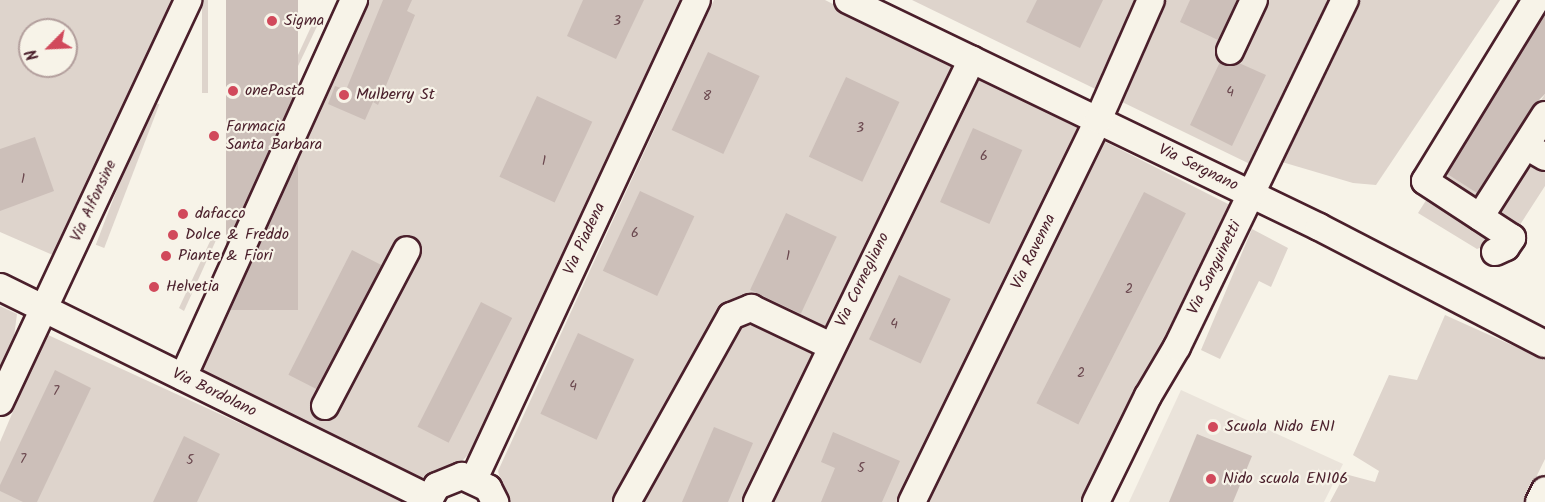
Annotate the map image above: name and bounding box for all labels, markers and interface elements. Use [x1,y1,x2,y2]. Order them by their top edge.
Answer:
place label: Sigma [284,11,324,31]
house number: 3 [613,13,621,29]
marker: Sigma [265,14,279,28]
north arrow [18,18,78,78]
text: N [19,45,46,64]
place label: onePasta [245,81,305,101]
marker: onePasta [226,84,240,98]
house number: 4 [1226,84,1234,100]
place label: Mulberry St [356,85,435,105]
marker: Mulberry St [337,88,351,102]
house number: 8 [703,88,711,104]
place label: Farmacia Santa Barbara [226,117,322,155]
house number: 3 [856,120,864,136]
marker: Farmacia Santa Barbara [207,129,221,143]
street label: Via Sergnano [1155,140,1241,196]
house number: 6 [980,148,988,164]
house number: 1 [542,153,546,169]
street label: Via Alfonsine [67,157,121,245]
house number: 1 [21,171,25,187]
street label: Via Piadena [560,200,610,278]
place label: dafacco [195,204,245,224]
marker: dafacco [176,207,190,221]
street label: Via Ravenna [1007,211,1061,293]
street label: Via Sanguinetti [1184,218,1246,318]
place label: Dolce & Freddo [185,225,289,245]
house number: 6 [631,225,639,241]
marker: Dolce & Freddo [166,228,180,242]
street label: Via Cornegliano [832,230,894,330]
place label: Piante & Fiori [178,246,273,266]
house number: 1 [786,248,790,264]
marker: Piante & Fiori [159,249,173,263]
place label: Helvetia [166,277,219,297]
marker: Helvetia [147,280,161,294]
house number: 2 [1125,281,1133,297]
house number: 4 [890,316,898,332]
street label: Via Bordolano [169,364,259,422]
house number: 2 [1077,365,1085,381]
house number: 4 [569,378,577,394]
house number: 7 [53,383,59,399]
place label: Scuola Nido ENI [1225,417,1335,437]
marker: Scuola Nido ENI [1206,420,1220,434]
house number: 7 [20,451,26,467]
house number: 5 [186,452,194,468]
house number: 5 [857,460,865,476]
place label: Nido scuola ENI06 [1223,469,1348,489]
marker: Nido scuola ENI06 [1204,472,1218,486]

